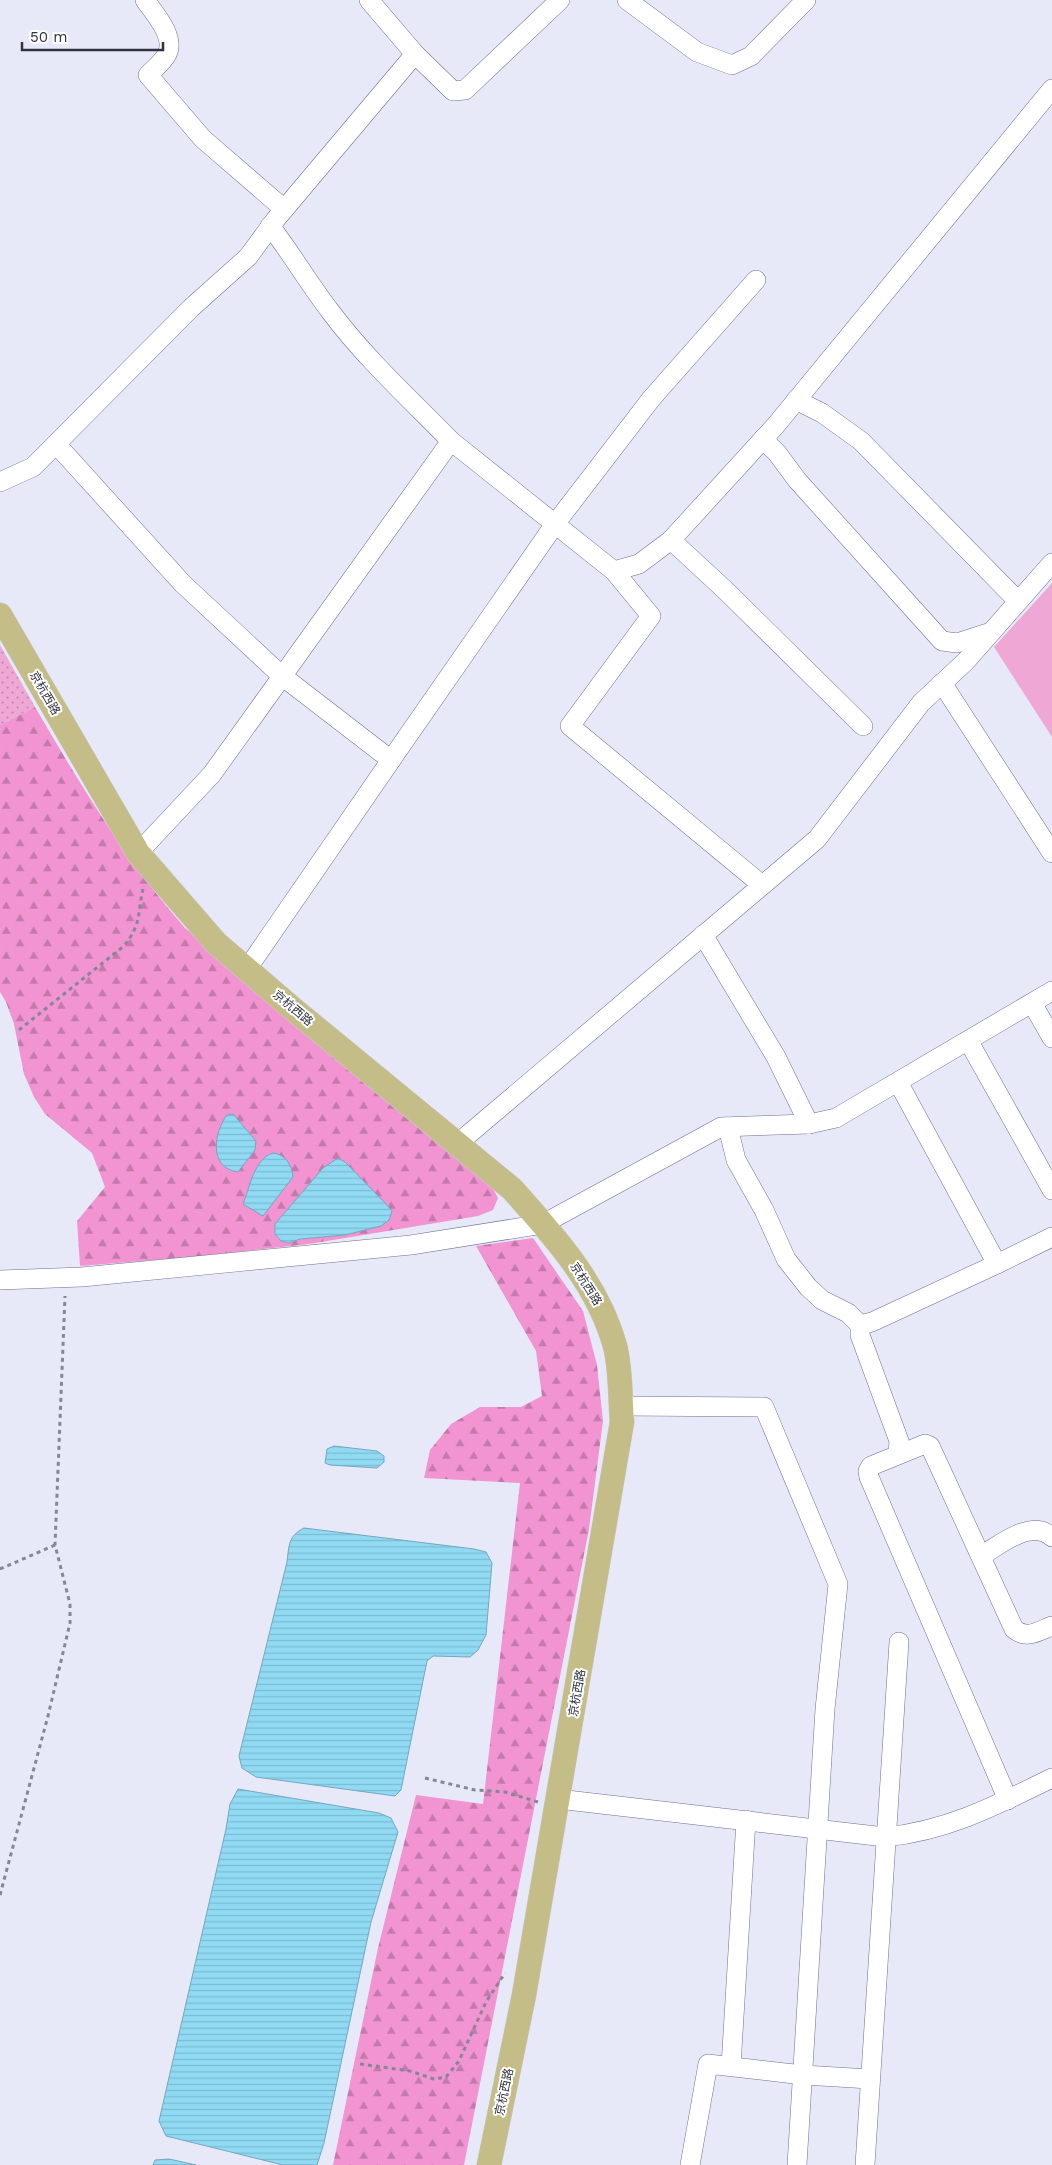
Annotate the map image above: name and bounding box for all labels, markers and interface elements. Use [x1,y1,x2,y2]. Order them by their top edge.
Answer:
scale bar [22,20,164,52]
text: 50 m [30,28,67,46]
street label: 京杭西路 [27,669,63,717]
street label: 京杭西路 [270,987,316,1029]
street label: 京杭西路 [567,1260,605,1308]
street label: 京杭西路 [566,1668,588,1718]
street label: 京杭西路 [492,2067,516,2117]

